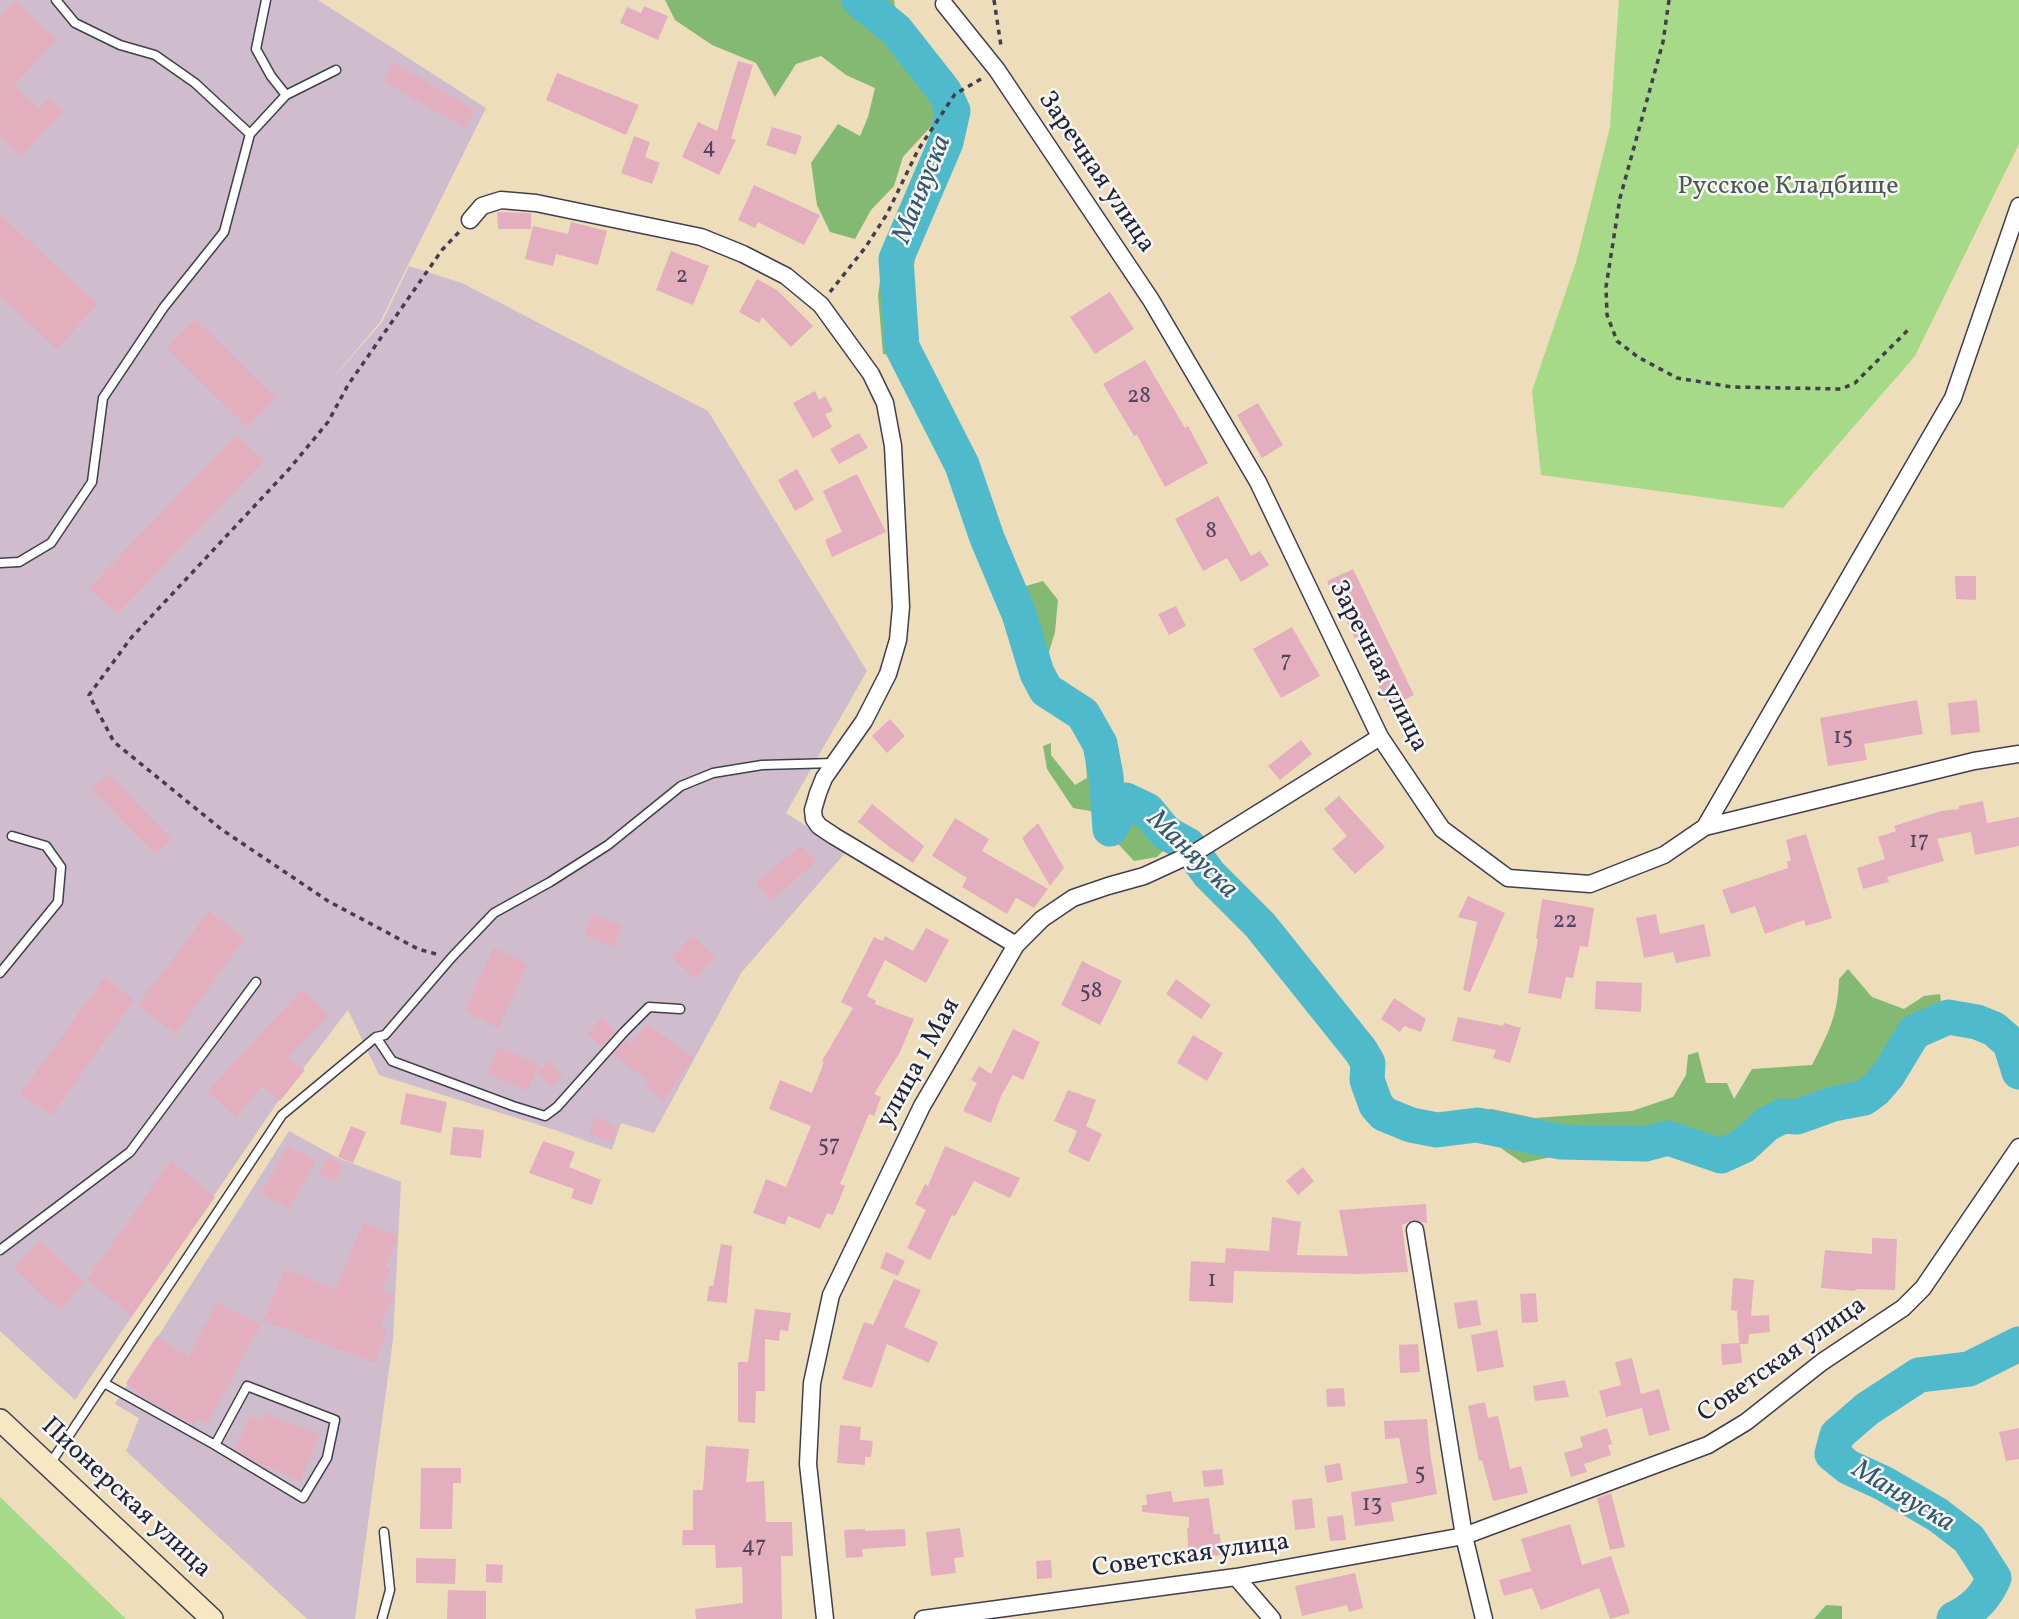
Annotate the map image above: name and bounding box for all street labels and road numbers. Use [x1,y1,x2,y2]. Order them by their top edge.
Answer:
street label: Заречная улица [1029,86,1161,260]
street label: Заречная улица [1320,576,1434,758]
street label: улица 1 Мая [872,994,968,1134]
street label: Советская улица [1693,1291,1873,1431]
street label: Пионерская улица [33,1412,217,1586]
street label: Советская улица [1090,1528,1292,1586]

